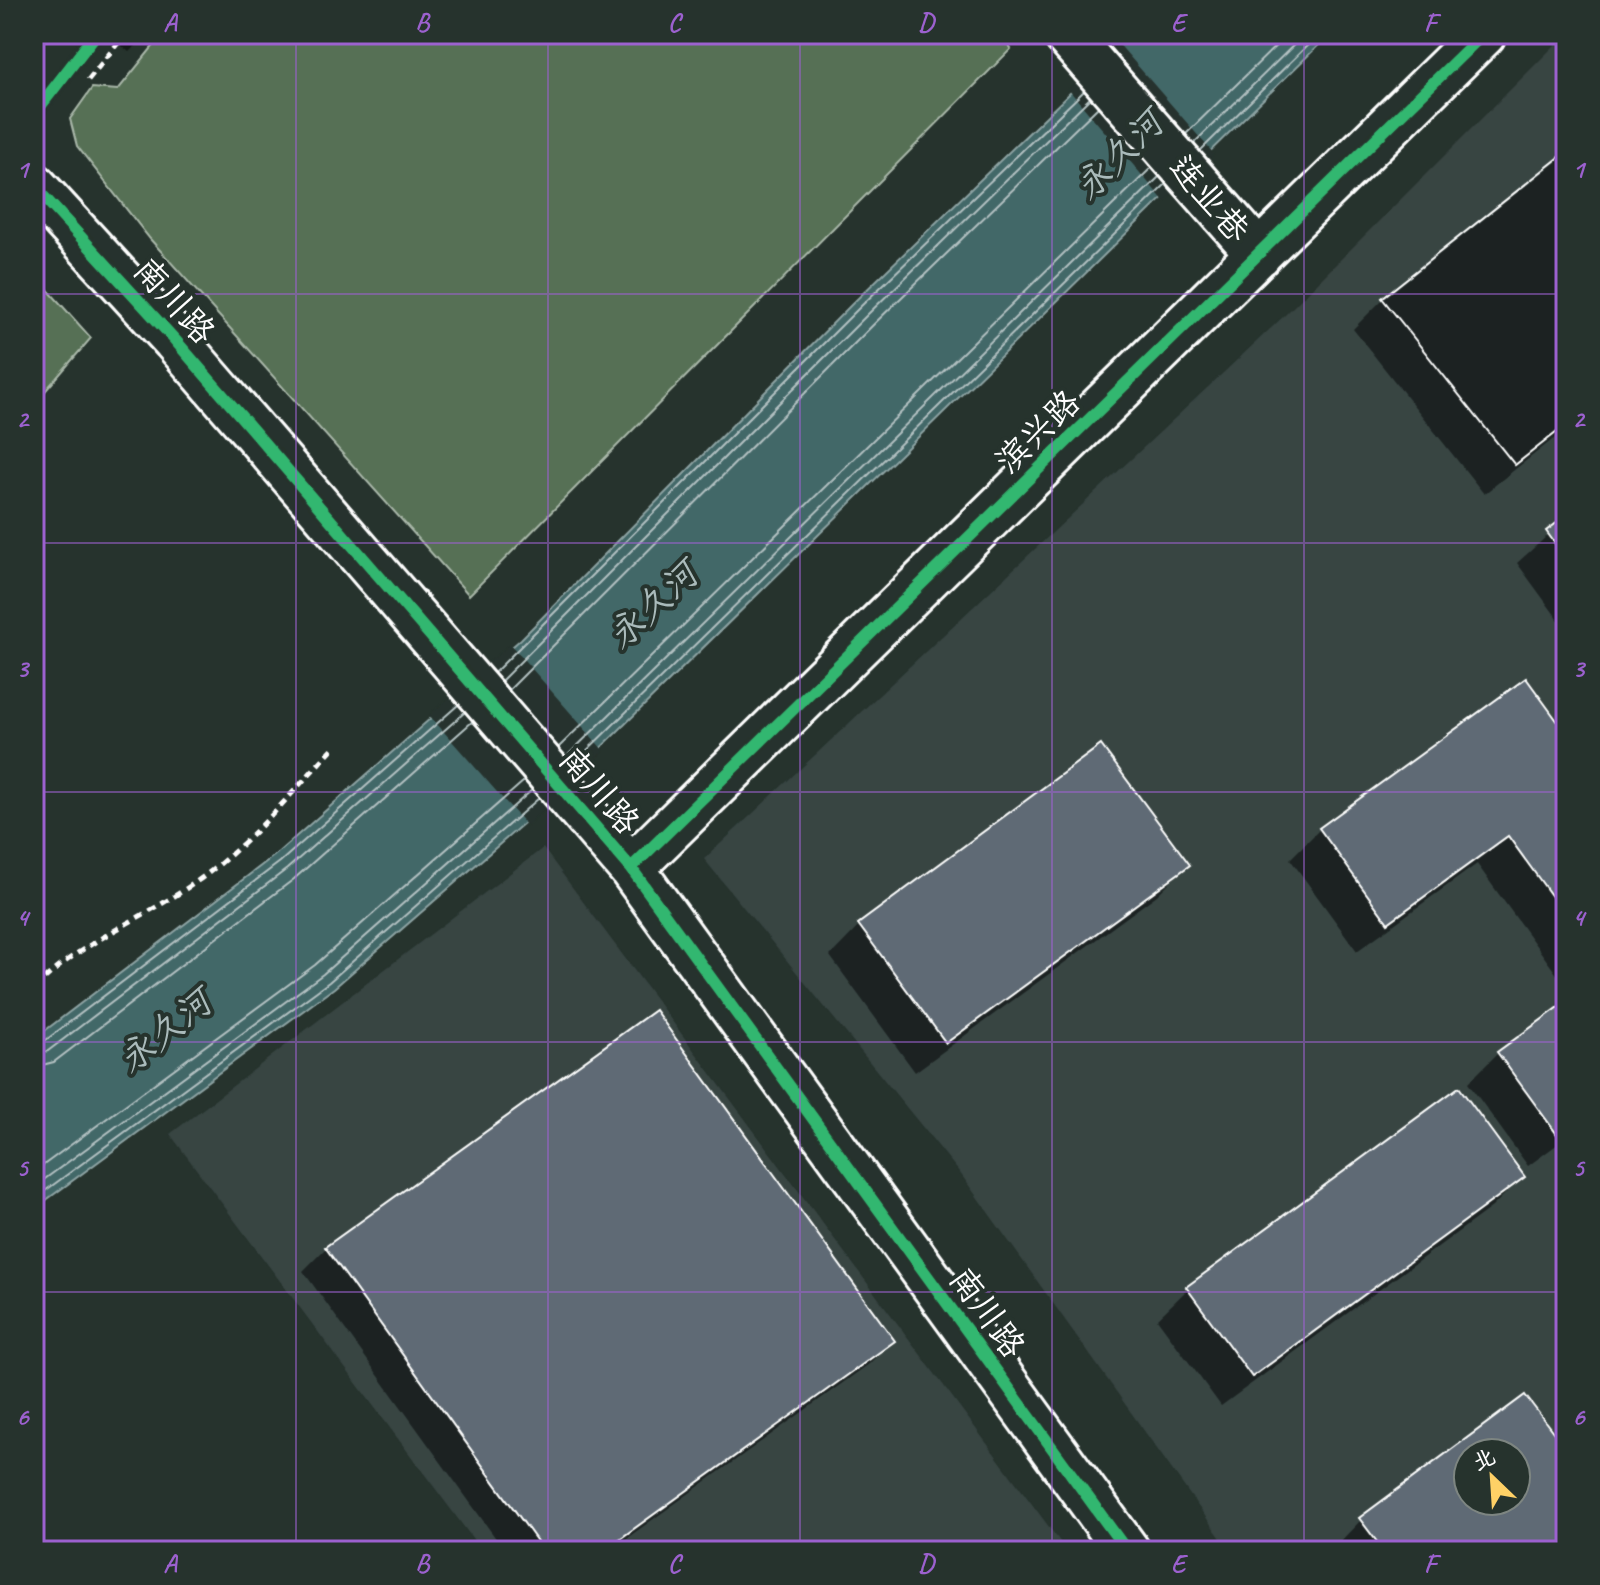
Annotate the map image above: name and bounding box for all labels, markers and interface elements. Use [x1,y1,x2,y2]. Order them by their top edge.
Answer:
text: A [163,6,178,39]
text: B [415,6,431,39]
text: C [668,6,684,39]
text: D [918,6,936,39]
text: E [1171,6,1189,39]
text: F [1424,6,1442,39]
water label: 永久河 [1064,97,1177,209]
street label: 连业巷 [1160,146,1259,251]
text: 1 [16,153,31,186]
text: 1 [1572,153,1587,186]
street label: 南川路 [125,248,225,353]
street label: 滨兴路 [986,380,1089,482]
text: 2 [16,402,30,435]
text: 2 [1572,402,1586,435]
water label: 永久河 [597,548,712,658]
text: 3 [16,652,30,685]
text: 3 [1572,652,1586,685]
street label: 南川路 [550,738,649,843]
text: 4 [16,901,31,934]
text: 4 [1572,901,1587,934]
water label: 永久河 [108,976,225,1083]
text: 5 [16,1151,30,1184]
text: 5 [1572,1151,1586,1184]
street label: 南川路 [940,1258,1035,1366]
text: 6 [16,1400,30,1433]
text: 6 [1572,1400,1586,1433]
north arrow [1452,1437,1532,1517]
text: 北 [1468,1442,1500,1477]
text: A [163,1547,178,1580]
text: B [415,1547,431,1580]
text: C [668,1547,684,1580]
text: D [918,1547,936,1580]
text: E [1171,1547,1189,1580]
text: F [1424,1547,1442,1580]

